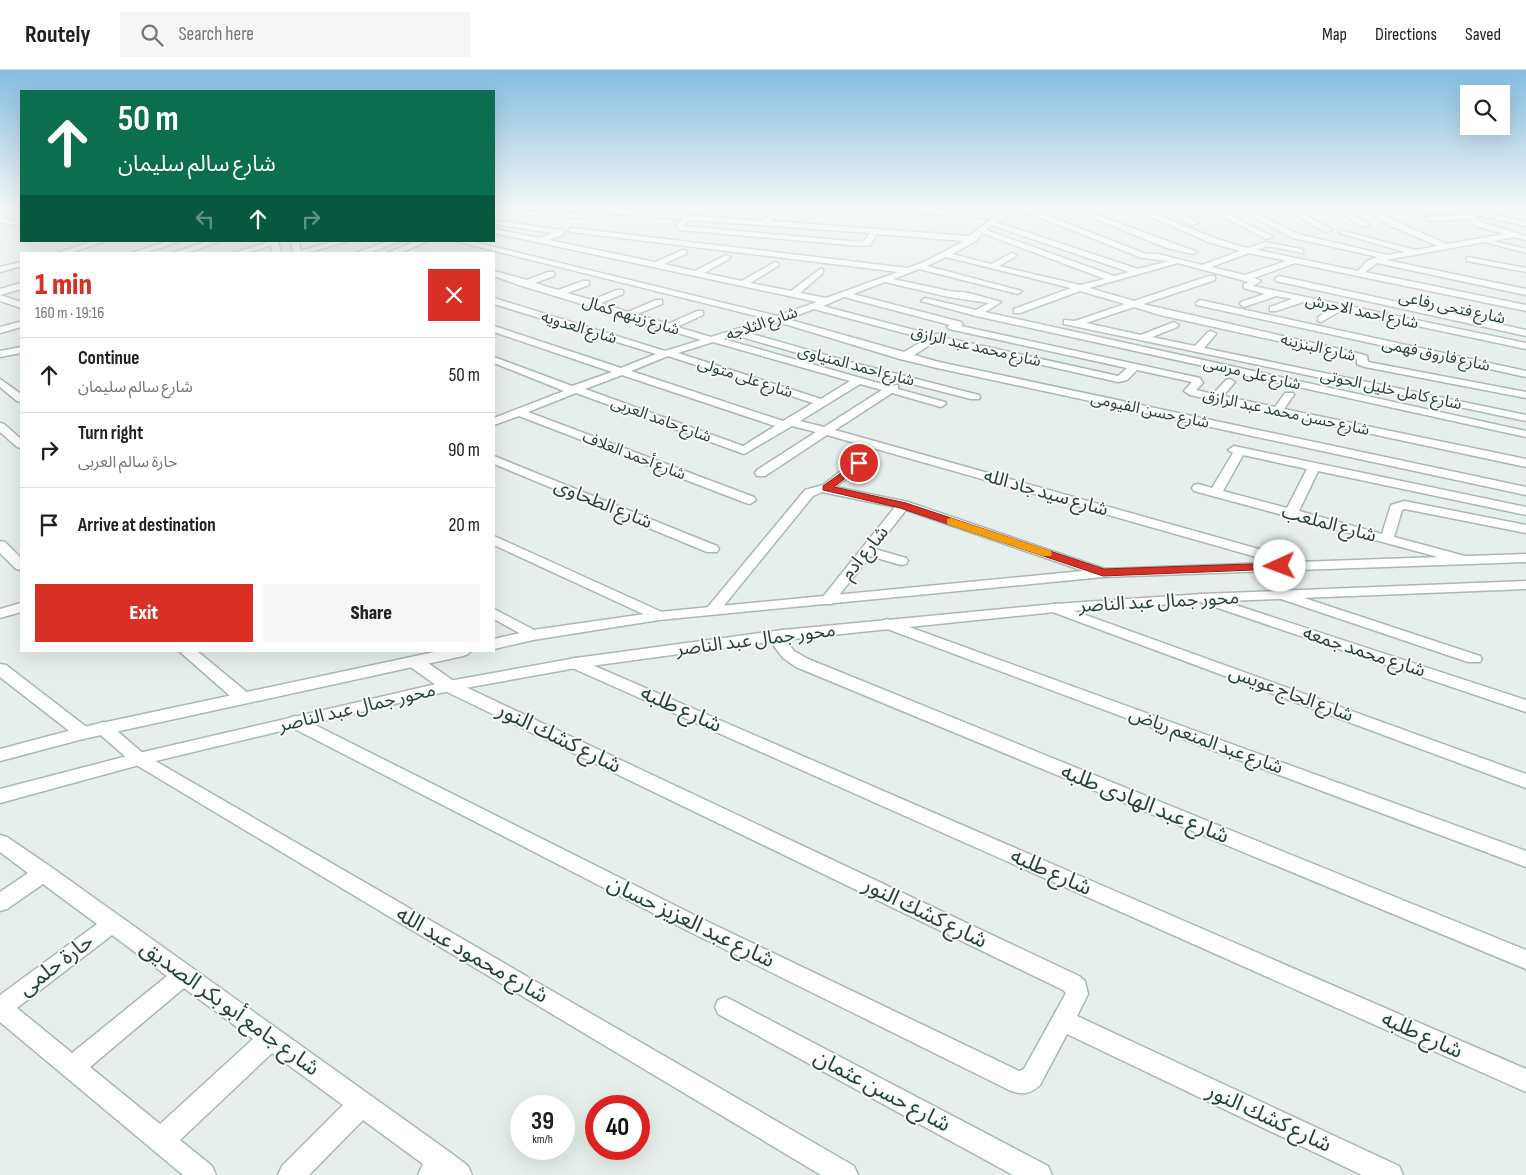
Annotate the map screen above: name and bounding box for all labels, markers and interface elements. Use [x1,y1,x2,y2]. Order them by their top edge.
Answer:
search box [120,12,470,57]
text: Routely [25,20,90,49]
icon: search [138,21,166,49]
text: Search here [178,23,254,46]
text: Map [1322,24,1347,45]
text: Directions [1375,24,1437,45]
text: Saved [1465,24,1501,45]
map controls [1460,85,1510,135]
button: search [1460,85,1510,135]
text: 50 m [118,98,179,141]
icon: ahead [35,110,100,175]
text: شارع سالم سليمان [118,151,276,178]
icon: left [191,205,219,233]
icon: ahead [244,205,272,233]
icon: right [297,205,325,233]
text: 1 min [35,267,92,303]
button: close [428,269,480,321]
street label: شارع فتحى رفاعى [1397,287,1507,331]
street label: شارع احمد الاحرش [1303,291,1420,335]
street label: شارع زينهم كمال [580,292,682,342]
street label: شارع الثلاجه [724,303,801,347]
text: 160 m · 19:16 [35,304,104,323]
street label: شارع العدويه [538,307,619,350]
street label: شارع محمد عبد الرازق [909,323,1043,373]
street label: شارع البنزينه [1278,330,1357,368]
street label: شارع فاروق فهمى [1380,334,1492,378]
street label: شارع احمد المنياوى [795,341,916,393]
text: Continue [78,347,139,370]
street label: شارع على متولى [694,354,795,404]
street label: شارع على مرسى [1201,354,1303,396]
icon: ahead [35,361,63,389]
text: 50 m [449,364,480,387]
street label: شارع كامل خليل الحوتى [1318,366,1464,416]
text: شارع سالم سليمان [78,378,193,397]
street label: شارع حسن محمد عبد الرازق [1200,386,1371,442]
street label: شارع حسن الفيومى [1089,389,1211,435]
street label: شارع حامد العربى [607,393,714,449]
text: Turn right [78,422,143,445]
street label: شارع أحمد العلاف [579,427,689,486]
icon: right [35,436,63,464]
text: 90 m [448,439,480,462]
pin [838,442,880,484]
icon: arrive [845,449,873,477]
text: حارة سالم العربى [78,453,177,472]
street label: شارع سيد جاد الله [981,464,1111,523]
street label: شارع الطحاوى [550,474,655,535]
street label: شارع الملعب [1279,500,1379,549]
icon: arrive [35,511,63,539]
text: Arrive at destination [78,514,216,537]
text: 20 m [448,514,480,537]
street label: شارع ادم [836,521,895,586]
position arrow [1253,539,1305,591]
button: Exit [35,584,253,642]
button: Share [263,584,480,642]
street label: محور جمال عبد الناصر [1077,586,1240,618]
street label: محور جمال عبد الناصر [674,619,837,661]
street label: شارع محمد جمعه [1299,621,1428,684]
street label: شارع الحاج عويس [1225,661,1356,728]
street label: محور جمال عبد الناصر [275,679,438,737]
street label: شارع طلبه [635,679,726,741]
street label: شارع كشك النور [491,696,626,781]
street label: شارع عبد المنعم رياض [1125,702,1286,781]
street label: شارع عبد الهادى طلبه [1056,758,1233,852]
street label: شارع طلبه [1005,842,1096,904]
street label: شارع عبد العزيز حسان [602,870,779,976]
street label: شارع كشك النور [857,871,992,956]
street label: شارع محمود عبد الله [390,901,553,1011]
street label: حارة حلمى [13,928,99,1002]
street label: شارع جامع أبو بكر الصديق [134,933,325,1084]
street label: شارع طلبه [1376,1005,1467,1067]
street label: شارع حسن عثمان [808,1044,955,1140]
street label: شارع كشك النور [1200,1077,1336,1161]
speed limit sign: 40 [585,1095,650,1160]
text: 39 [531,1106,554,1137]
text: km/h [532,1132,553,1147]

